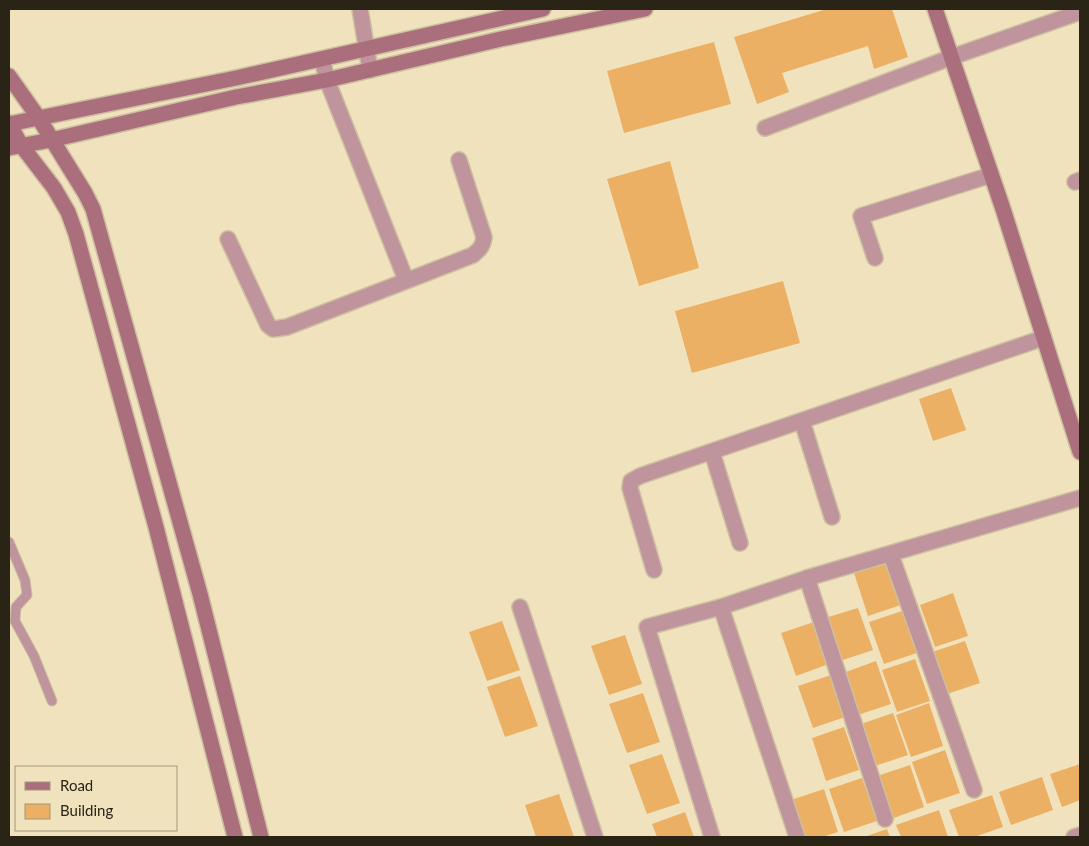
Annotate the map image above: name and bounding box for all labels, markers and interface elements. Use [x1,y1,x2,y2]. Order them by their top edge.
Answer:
legend [15,766,178,831]
text: Road [60,776,93,794]
text: Building [60,801,113,819]

